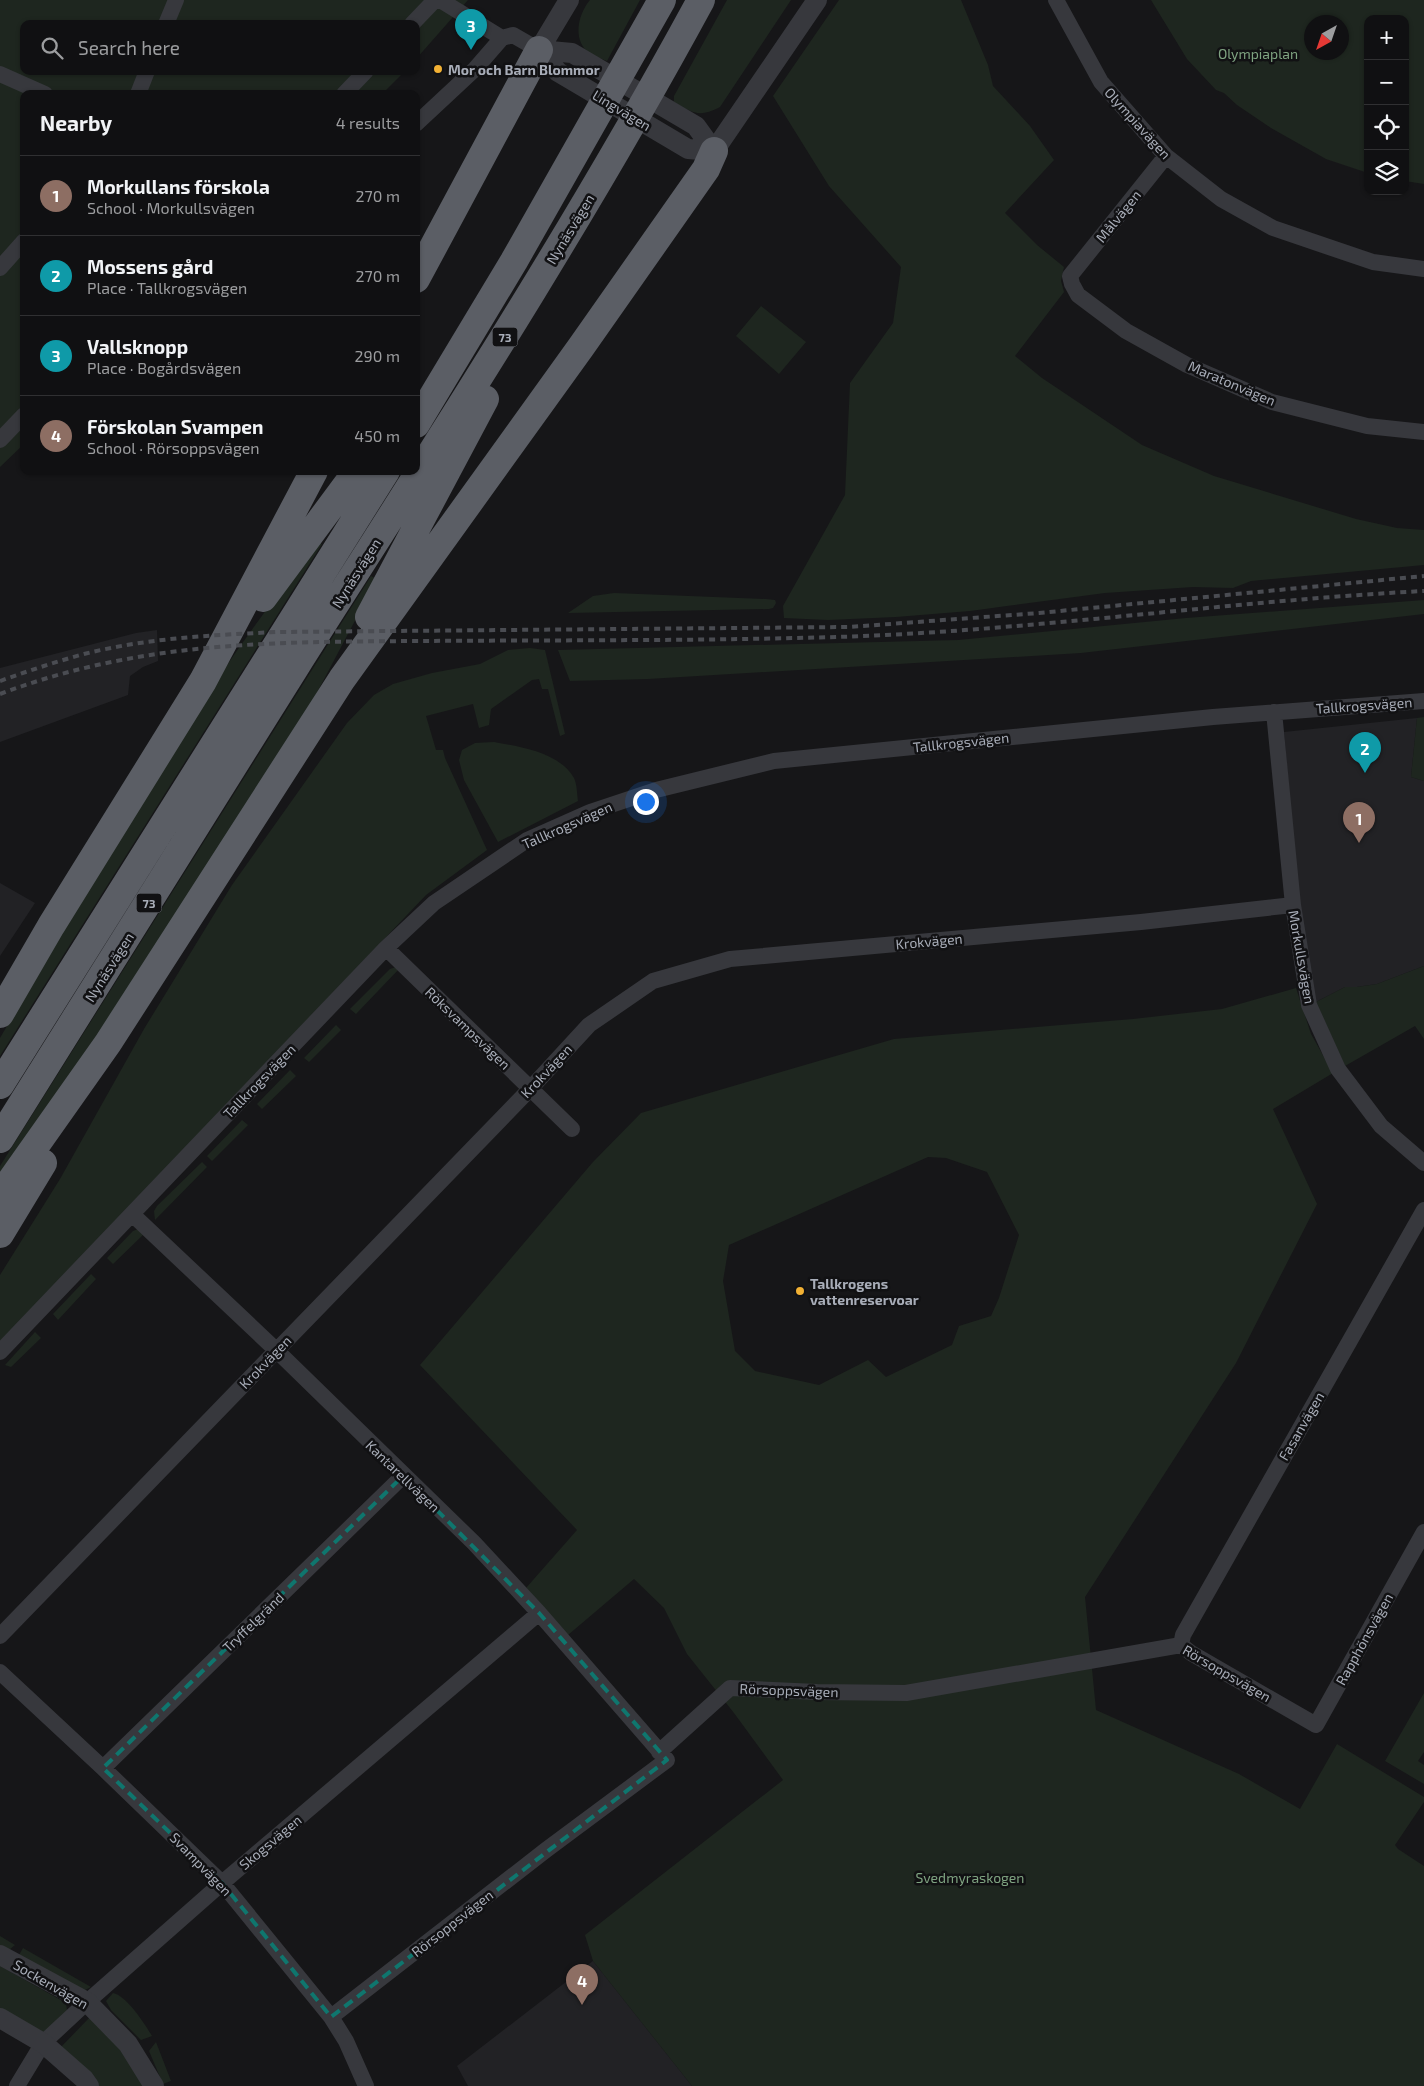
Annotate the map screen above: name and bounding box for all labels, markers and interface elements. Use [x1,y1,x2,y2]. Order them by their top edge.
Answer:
pin: 3 [455,9,487,50]
north arrow [1304,15,1349,60]
map controls [1364,15,1409,195]
button: + [1364,15,1409,60]
search box [20,20,420,75]
icon: search [38,34,66,62]
text: Search here [78,36,180,59]
park label: Olympiaplan [1218,45,1298,62]
button: − [1364,60,1409,105]
place label: Mor och Barn Blommor [448,61,600,78]
marker: Mor och Barn Blommor [432,63,444,75]
street label: Olympiavägen [1101,84,1175,162]
street label: Lingvägen [590,86,654,134]
button: locate [1364,105,1409,150]
text: Nearby [40,110,112,135]
text: 4 results [336,113,400,132]
button: layers [1364,150,1409,195]
text: Morkullans förskola [87,175,270,198]
text: 1 [53,186,59,205]
text: 270 m [356,186,400,205]
street label: Målvägen [1092,186,1144,246]
street label: Nynäsvägen [542,191,598,267]
text: School · Morkullsvägen [87,198,255,217]
text: Mossens gård [87,255,213,278]
text: 2 [51,266,61,285]
text: 270 m [356,266,400,285]
text: Place · Tallkrogsvägen [87,278,247,297]
road number: 73 [492,328,518,347]
text: Vallsknopp [87,335,188,358]
text: 3 [51,346,61,365]
text: 290 m [355,346,400,365]
street label: Maratonvägen [1186,357,1278,409]
text: Place · Bogårdsvägen [87,358,241,377]
text: Förskolan Svampen [87,415,263,438]
text: 4 [51,426,61,445]
text: 450 m [354,426,400,445]
text: School · Rörsoppsvägen [87,438,260,457]
street label: Nynäsvägen [328,535,384,611]
street label: Tallkrogsvägen [1315,693,1413,717]
street label: Tallkrogsvägen [912,728,1010,756]
pin: 2 [1349,732,1381,773]
your location [633,789,659,815]
street label: Tallkrogsvägen [519,798,615,852]
pin: 1 [1343,802,1375,843]
road number: 73 [136,894,162,912]
street label: Morkullsvägen [1285,909,1319,1005]
street label: Nynäsvägen [81,929,137,1005]
street label: Krokvägen [895,930,963,952]
street label: Röksvampsvägen [422,983,514,1073]
street label: Tallkrogsvägen [219,1040,299,1122]
street label: Krokvägen [517,1041,575,1101]
place label: Tallkrogens vattenreservoar [810,1275,919,1308]
marker: Tallkrogens vattenreservoar [794,1285,806,1297]
street label: Krokvägen [236,1332,294,1392]
street label: Fasanvägen [1275,1389,1327,1463]
street label: Kantarellvägen [362,1436,444,1516]
street label: Tryffelgränd [219,1589,287,1655]
street label: Rapphönsvägen [1332,1590,1396,1688]
street label: Rörsoppsvägen [1180,1641,1274,1705]
street label: Rörsoppsvägen [739,1680,839,1700]
street label: Skogsvägen [235,1811,305,1873]
street label: Svampvägen [167,1829,235,1899]
park label: Svedmyraskogen [916,1869,1025,1886]
street label: Rörsoppsvägen [408,1886,496,1960]
street label: Sockenvägen [11,1956,91,2012]
pin: 4 [566,1964,598,2005]

